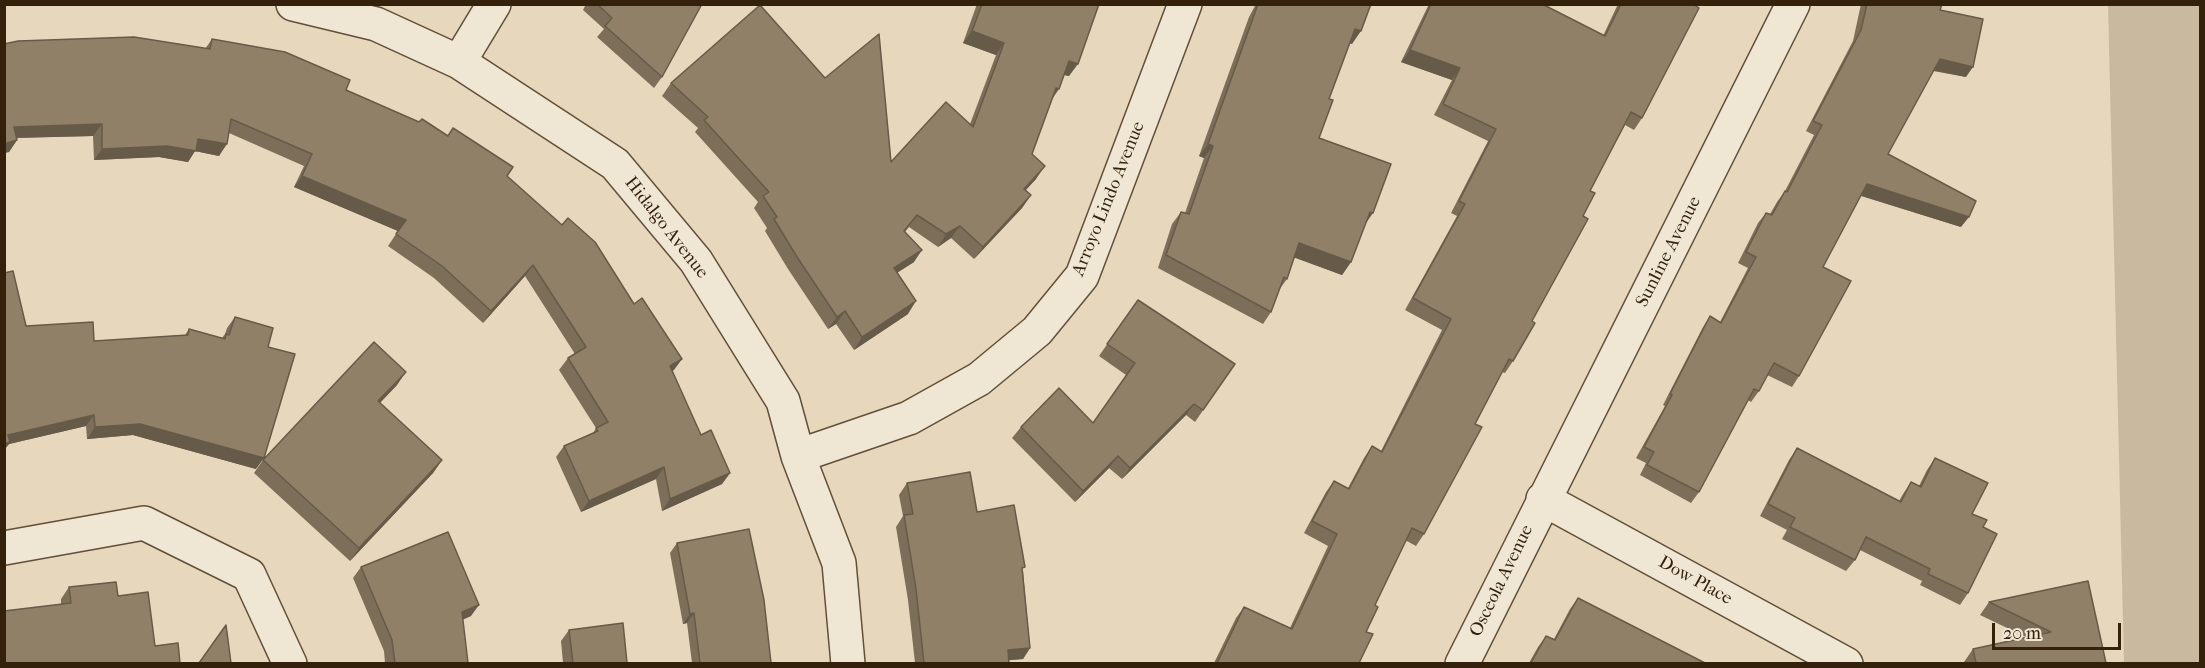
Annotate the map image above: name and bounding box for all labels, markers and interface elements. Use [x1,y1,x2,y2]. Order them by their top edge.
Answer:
street label: Arroyo Lindo Avenue [1068,118,1150,280]
street label: Hidalgo Avenue [620,173,712,283]
street label: Sunline Avenue [1632,193,1706,311]
street label: Osceola Avenue [1466,521,1538,641]
street label: Dow Place [1654,552,1736,610]
scale bar [1995,611,2124,649]
text: 20 m [2003,623,2041,644]

